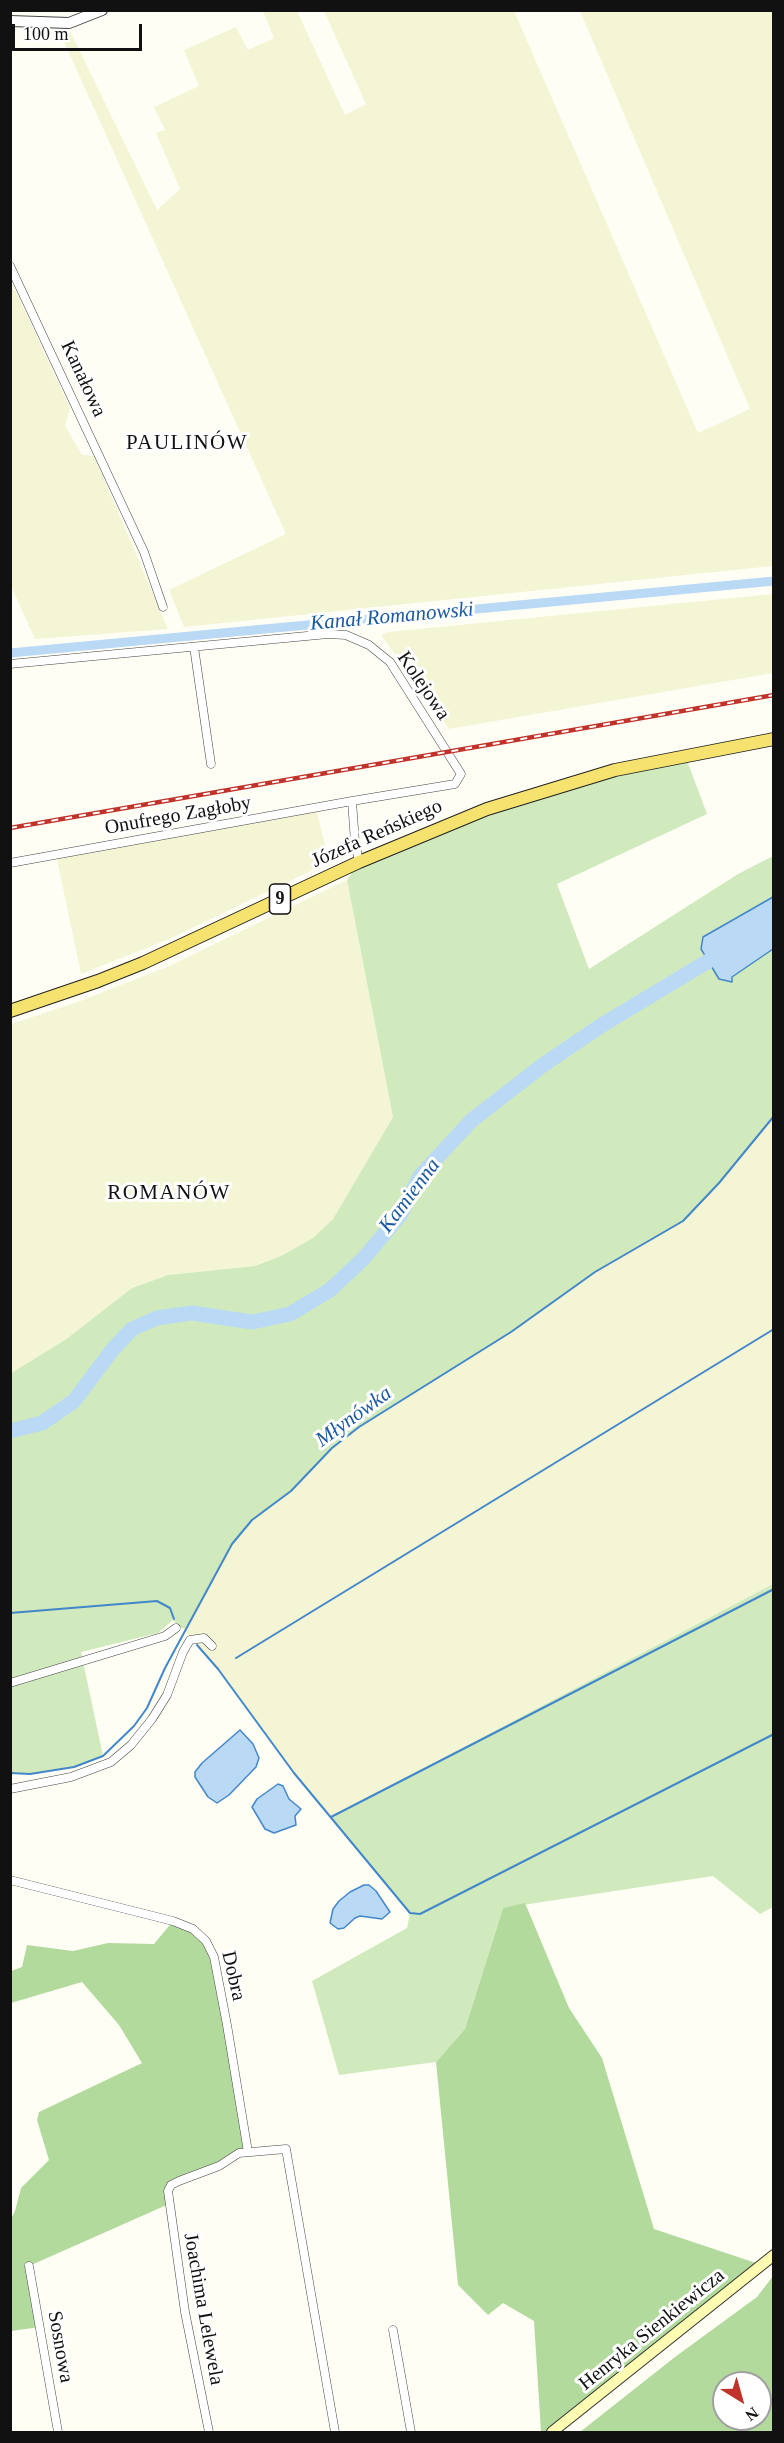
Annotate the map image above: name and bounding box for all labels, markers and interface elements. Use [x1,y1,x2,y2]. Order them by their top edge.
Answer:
scale bar [15,12,146,50]
text: 100 m [23,24,69,44]
street label: Kanałowa [55,337,111,421]
district label: PAULINÓW [126,430,248,456]
water label: Kanał Romanowski [309,597,475,637]
street label: Kolejowa [391,647,455,725]
street label: Onufrego Zagłoby [103,791,253,841]
street label: Józefa Reńskiego [308,794,446,874]
road number: 9 [270,884,290,914]
water label: Kamienna [374,1154,446,1238]
district label: ROMANÓW [107,1180,231,1206]
water label: Młynówka [311,1381,397,1453]
street label: Dobra [216,1949,250,2003]
street label: Joachima Lelewela [178,2231,228,2387]
street label: Henryka Sienkiewicza [574,2264,730,2396]
street label: Sosnowa [42,2309,78,2385]
north arrow [712,2371,772,2431]
text: N [742,2404,762,2424]

